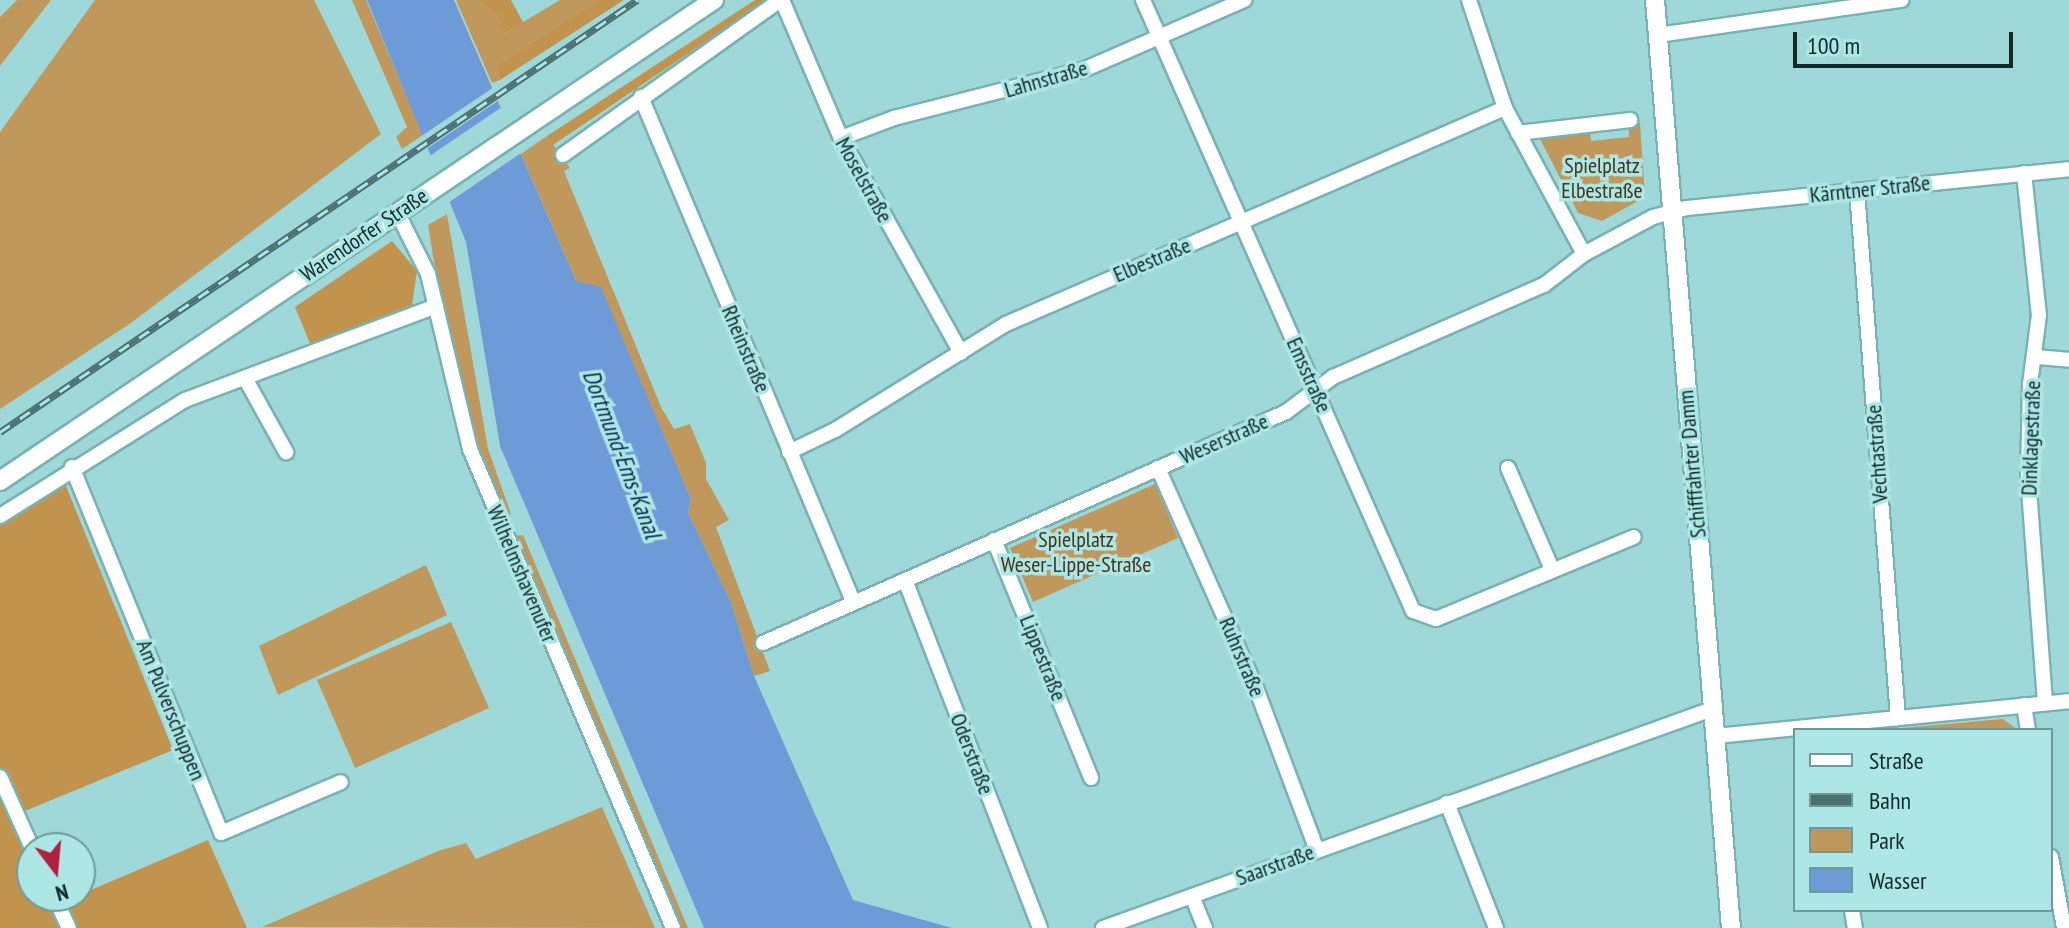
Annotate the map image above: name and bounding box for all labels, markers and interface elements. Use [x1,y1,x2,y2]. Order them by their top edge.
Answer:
scale bar [1797,16,2017,66]
text: 100 m [1807,30,1860,61]
street label: Lahnstraße [1001,55,1091,103]
street label: Moselstraße [830,133,898,227]
park label: Spielplatz Elbestraße [1561,152,1643,204]
street label: Kärntner Straße [1808,170,1932,208]
street label: Warendorfer Straße [295,183,433,287]
street label: Elbestraße [1109,232,1195,288]
street label: Rheinstraße [716,302,776,396]
street label: Emsstraße [1281,333,1337,417]
water label: Dortmund-Ems-Kanal [577,366,667,542]
street label: Dinklagestraße [2016,380,2046,496]
street label: Schifffahrter Damm [1672,389,1712,539]
street label: Vechtastraße [1860,404,1894,504]
street label: Weserstraße [1176,408,1272,470]
street label: Wilhelmshavenufer [481,502,563,646]
park label: Spielplatz Weser-Lippe-Straße [1001,526,1151,578]
street label: Lippestraße [1014,611,1072,705]
street label: Ruhrstraße [1213,613,1271,701]
street label: Am Pulverschuppen [131,636,211,784]
street label: Oderstraße [944,710,1000,798]
legend [1793,728,2053,912]
text: Straße [1869,745,1924,776]
text: Bahn [1869,785,1911,816]
text: Park [1869,825,1905,856]
north arrow [16,832,96,912]
street label: Saarstraße [1232,839,1318,891]
text: Wasser [1869,865,1927,896]
text: N [52,878,72,908]

